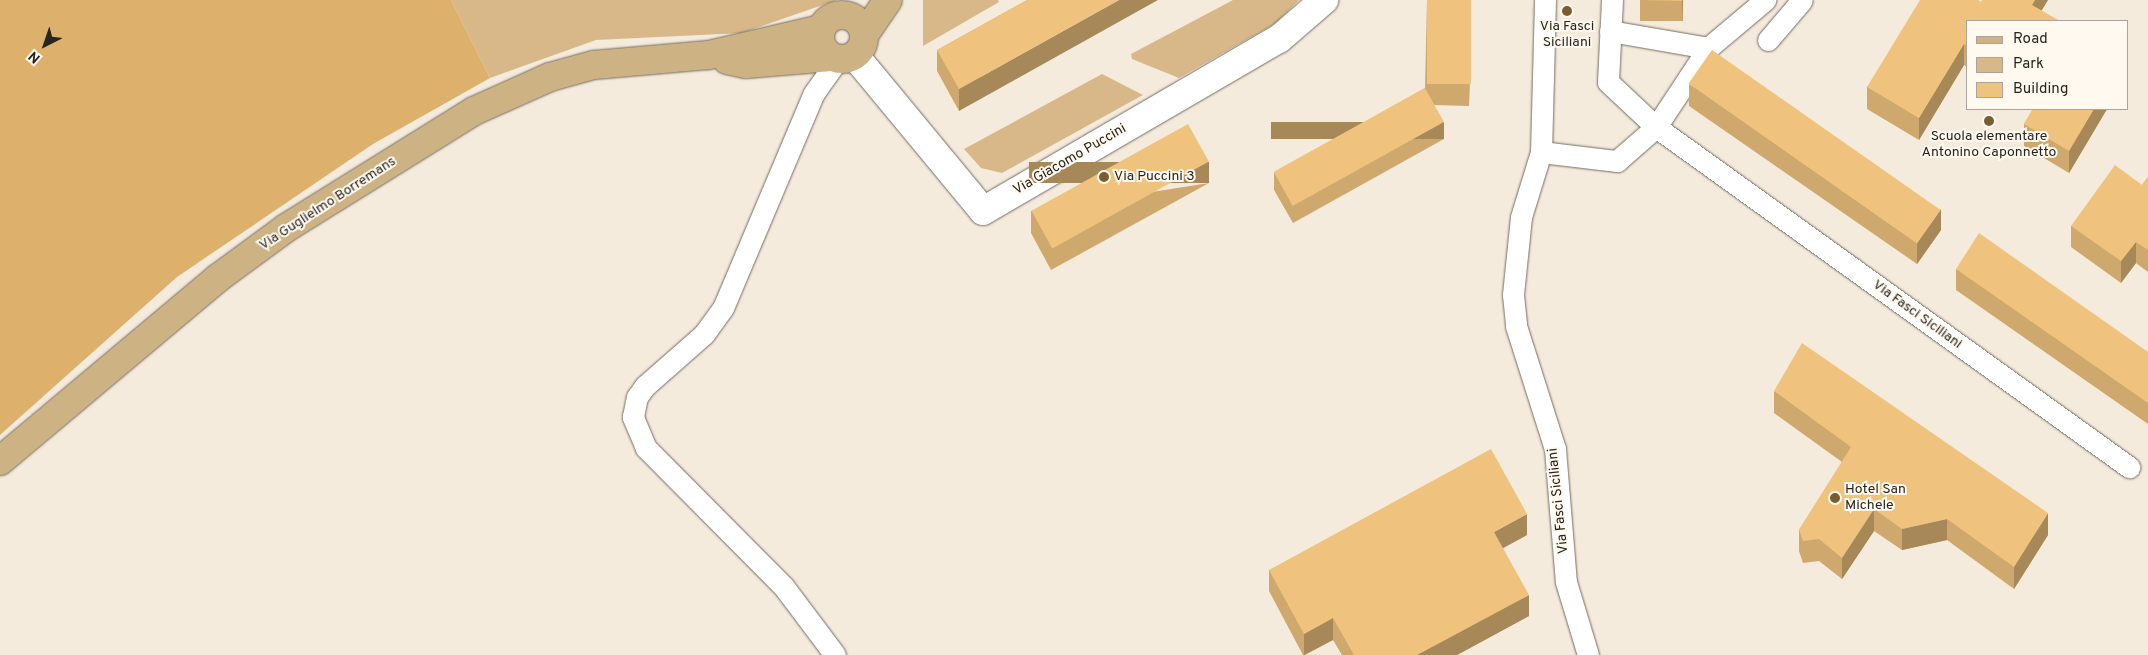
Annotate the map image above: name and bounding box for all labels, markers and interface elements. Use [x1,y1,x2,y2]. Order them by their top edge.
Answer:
marker: Via Fasci Siciliani [1561,5,1573,17]
place label: Via Fasci Siciliani [1540,19,1594,52]
north arrow [20,20,70,70]
legend [1966,20,2128,110]
text: Road [2013,30,2048,49]
text: N [25,47,44,66]
text: Park [2013,55,2044,74]
text: Building [2013,80,2068,99]
marker: Scuola elementare Antonino Caponnetto [1983,115,1995,127]
street label: Via Giacomo Puccini [1011,121,1129,199]
place label: Scuola elementare Antonino Caponnetto [1922,129,2056,162]
street label: Via Guglielmo Borremans [257,154,399,254]
place label: Via Puccini 3 [1114,169,1195,185]
marker: Via Puccini 3 [1098,171,1110,183]
street label: Via Fasci Siciliani [1869,277,1965,353]
street label: Via Fasci Siciliani [1545,447,1573,555]
place label: Hotel San Michele [1845,482,1906,514]
marker: Hotel San Michele [1829,492,1841,504]

